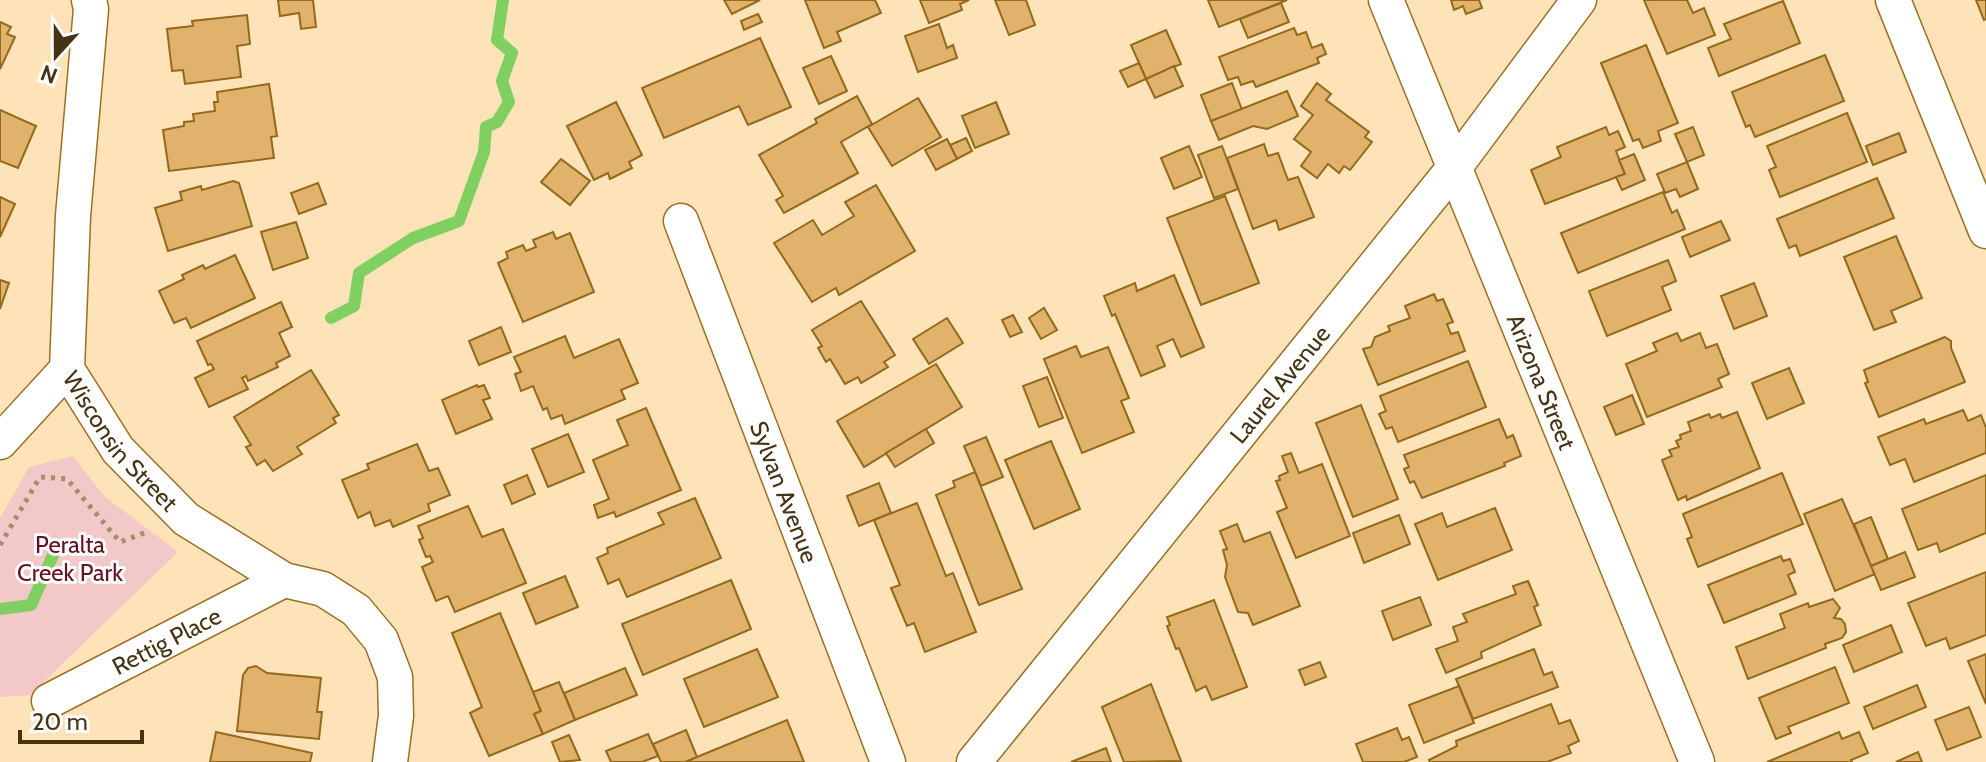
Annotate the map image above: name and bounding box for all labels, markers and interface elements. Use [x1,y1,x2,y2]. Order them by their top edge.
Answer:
north arrow [16,16,96,96]
text: N [37,59,61,90]
street label: Arizona Street [1501,309,1582,454]
street label: Laurel Avenue [1223,319,1336,449]
street label: Wisconsin Street [57,365,184,517]
street label: Sylvan Avenue [744,417,825,567]
park label: Peralta Creek Park [17,530,123,587]
street label: Rettig Place [107,600,226,681]
scale bar [20,694,142,744]
text: 20 m [32,707,88,736]

